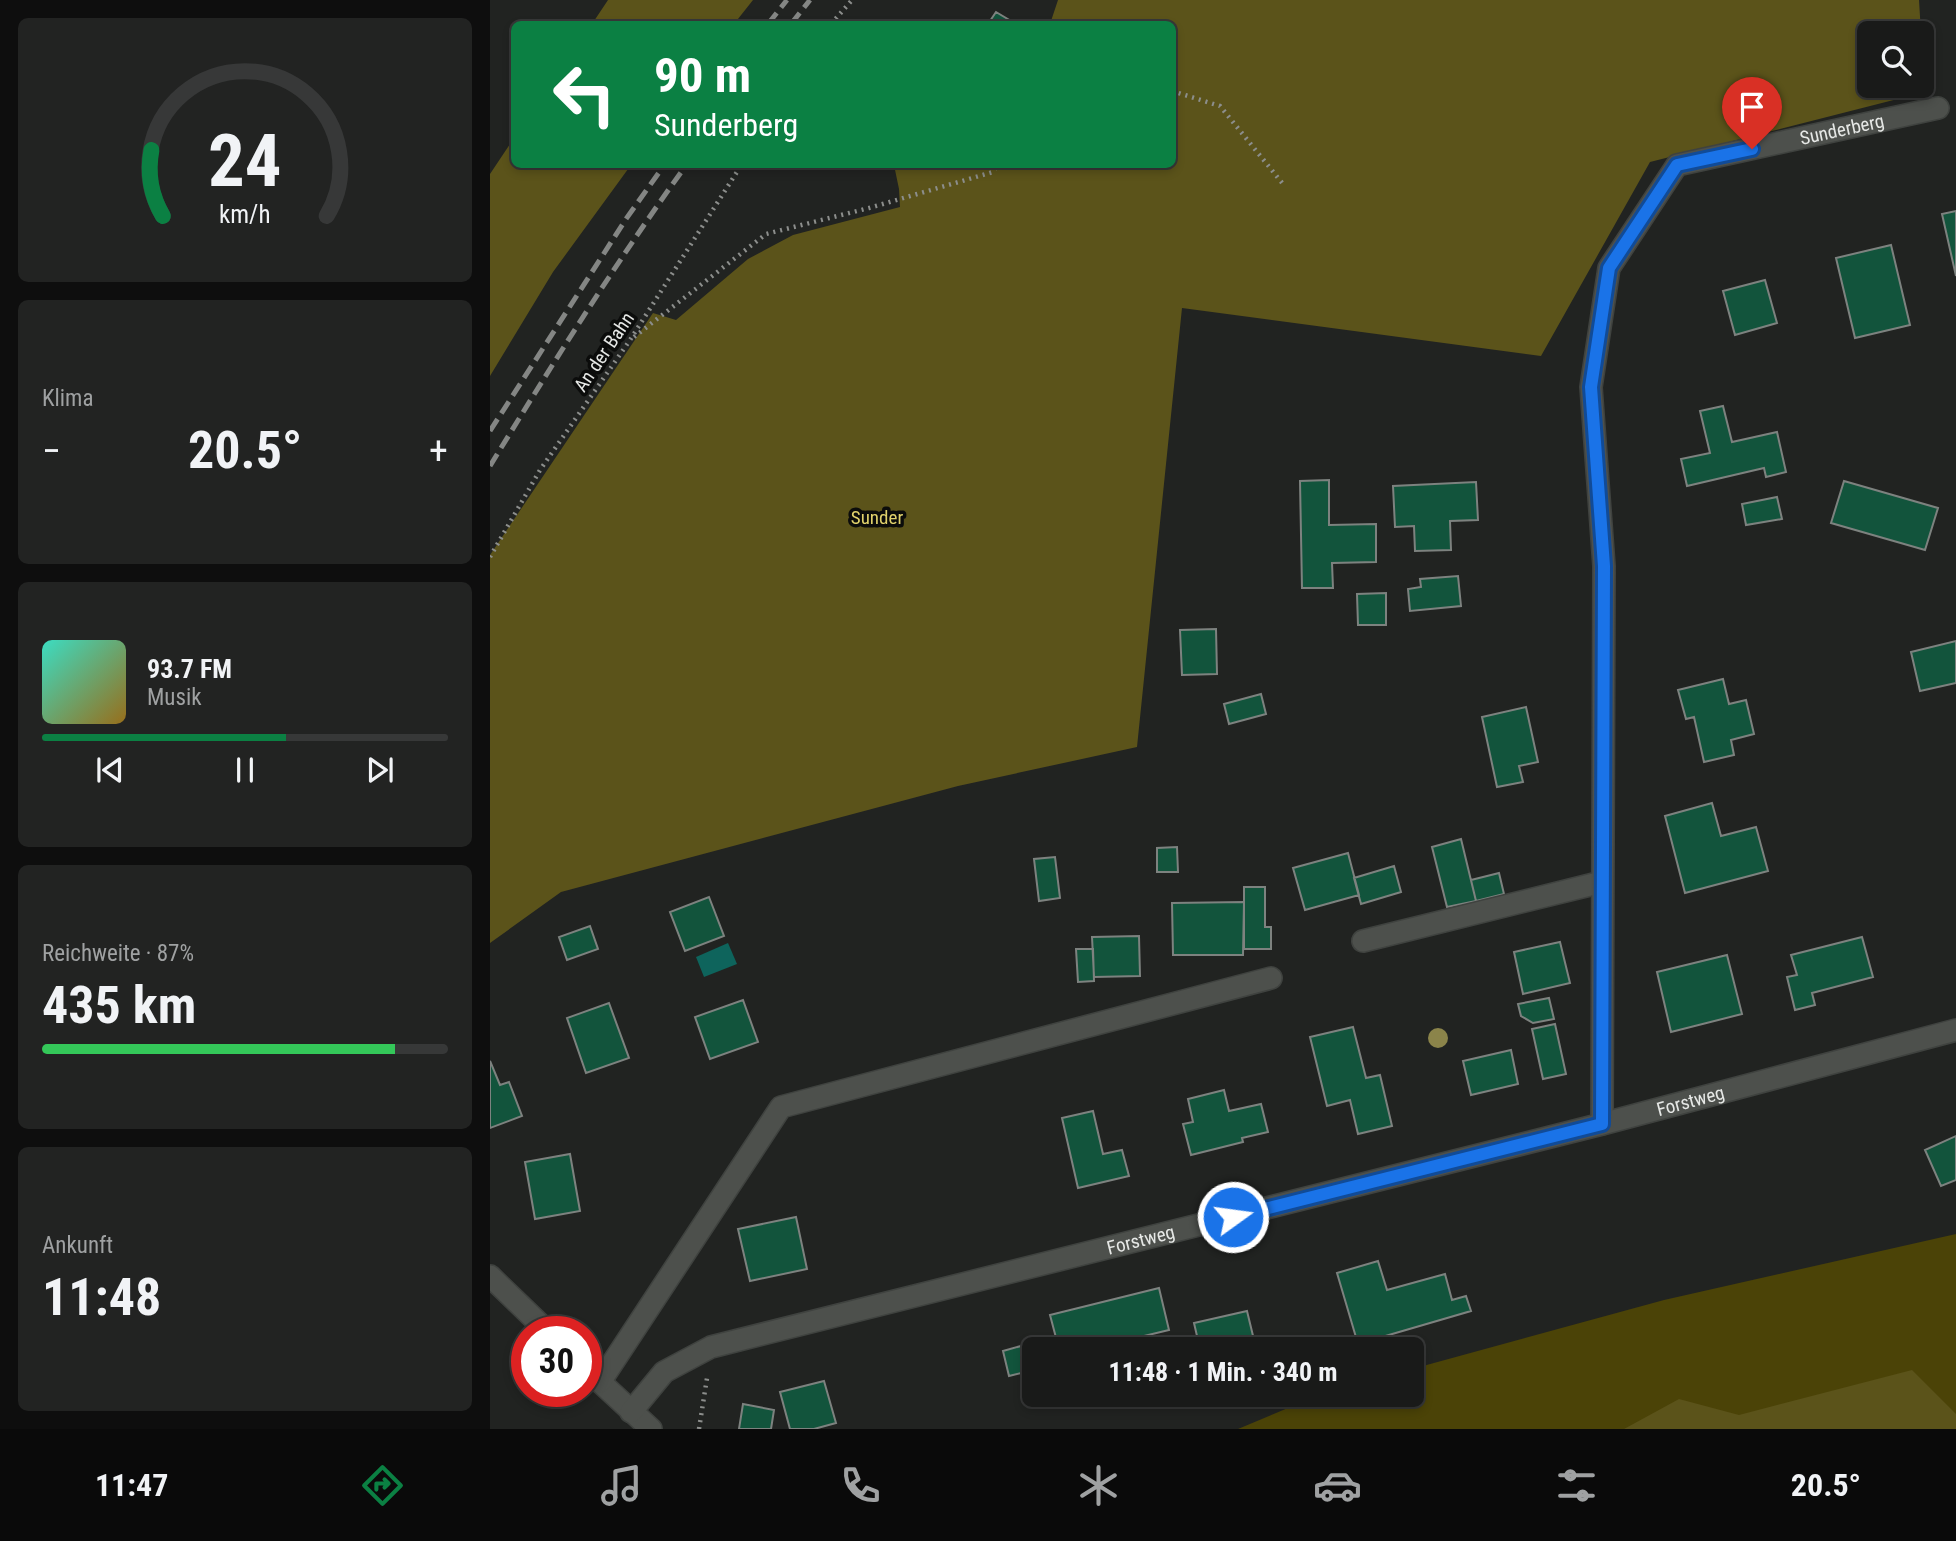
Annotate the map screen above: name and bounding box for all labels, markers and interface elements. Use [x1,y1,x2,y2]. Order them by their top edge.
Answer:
map controls [1857,21,1934,98]
button: search [1857,21,1934,98]
text: 90 m [654,47,751,104]
icon: left [539,49,630,140]
pin [1722,77,1782,149]
icon: arrive [1733,88,1771,126]
text: Sunderberg [654,106,798,144]
street label: Sunderberg [1798,109,1886,149]
text: 24 [208,118,282,204]
text: km/h [219,200,271,229]
street label: An der Bahn [569,308,639,396]
text: Klima [42,385,93,412]
text: 20.5° [188,420,302,481]
text: − [42,429,61,473]
text: + [429,429,448,473]
park label: Sunder [851,506,903,529]
text: 93.7 FM [147,654,232,684]
text: Musik [147,684,202,711]
icon: previous [91,751,129,789]
icon: pause [226,751,264,789]
icon: next [361,751,399,789]
text: Reichweite · 87% [42,940,194,967]
text: 435 km [42,975,196,1036]
street label: Forstweg [1654,1081,1727,1121]
position arrow [1196,1180,1270,1254]
street label: Forstweg [1104,1220,1177,1259]
text: Ankunft [42,1232,113,1259]
text: 11:48 [42,1267,161,1328]
speed limit sign: 30 [511,1316,602,1407]
text: 11:48 · 1 Min. · 340 m [1109,1357,1337,1387]
icon: directions [358,1461,407,1510]
icon: music [597,1461,646,1510]
icon: phone [836,1461,885,1510]
icon: climate [1074,1461,1123,1510]
icon: car [1313,1461,1362,1510]
icon: filters [1552,1461,1601,1510]
text: 11:47 [95,1466,168,1504]
text: 20.5° [1791,1466,1861,1504]

